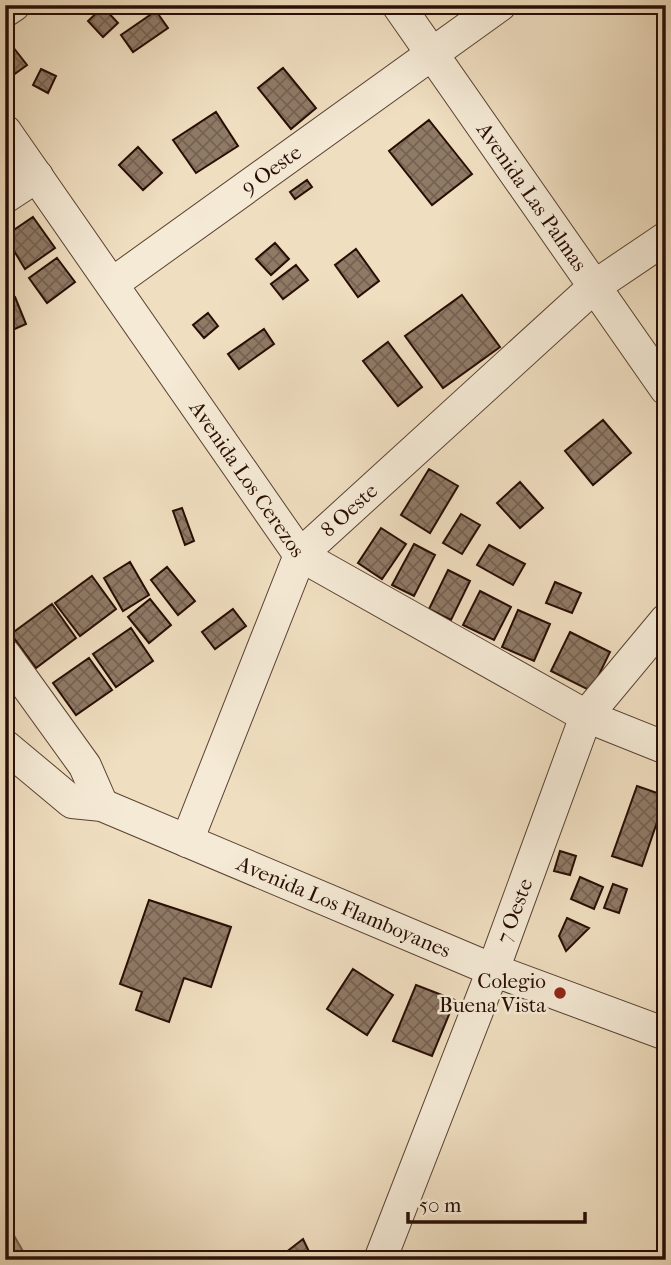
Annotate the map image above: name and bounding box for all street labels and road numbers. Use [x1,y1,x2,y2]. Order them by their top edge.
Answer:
street label: Avenida Las Palmas [471,117,592,276]
street label: 9 Oeste [236,140,306,199]
street label: Avenida Los Cerezos [184,396,310,562]
street label: 8 Oeste [316,479,382,542]
street label: Avenida Los Flamboyanes [233,851,455,963]
street label: 7 Oeste [492,875,537,947]

